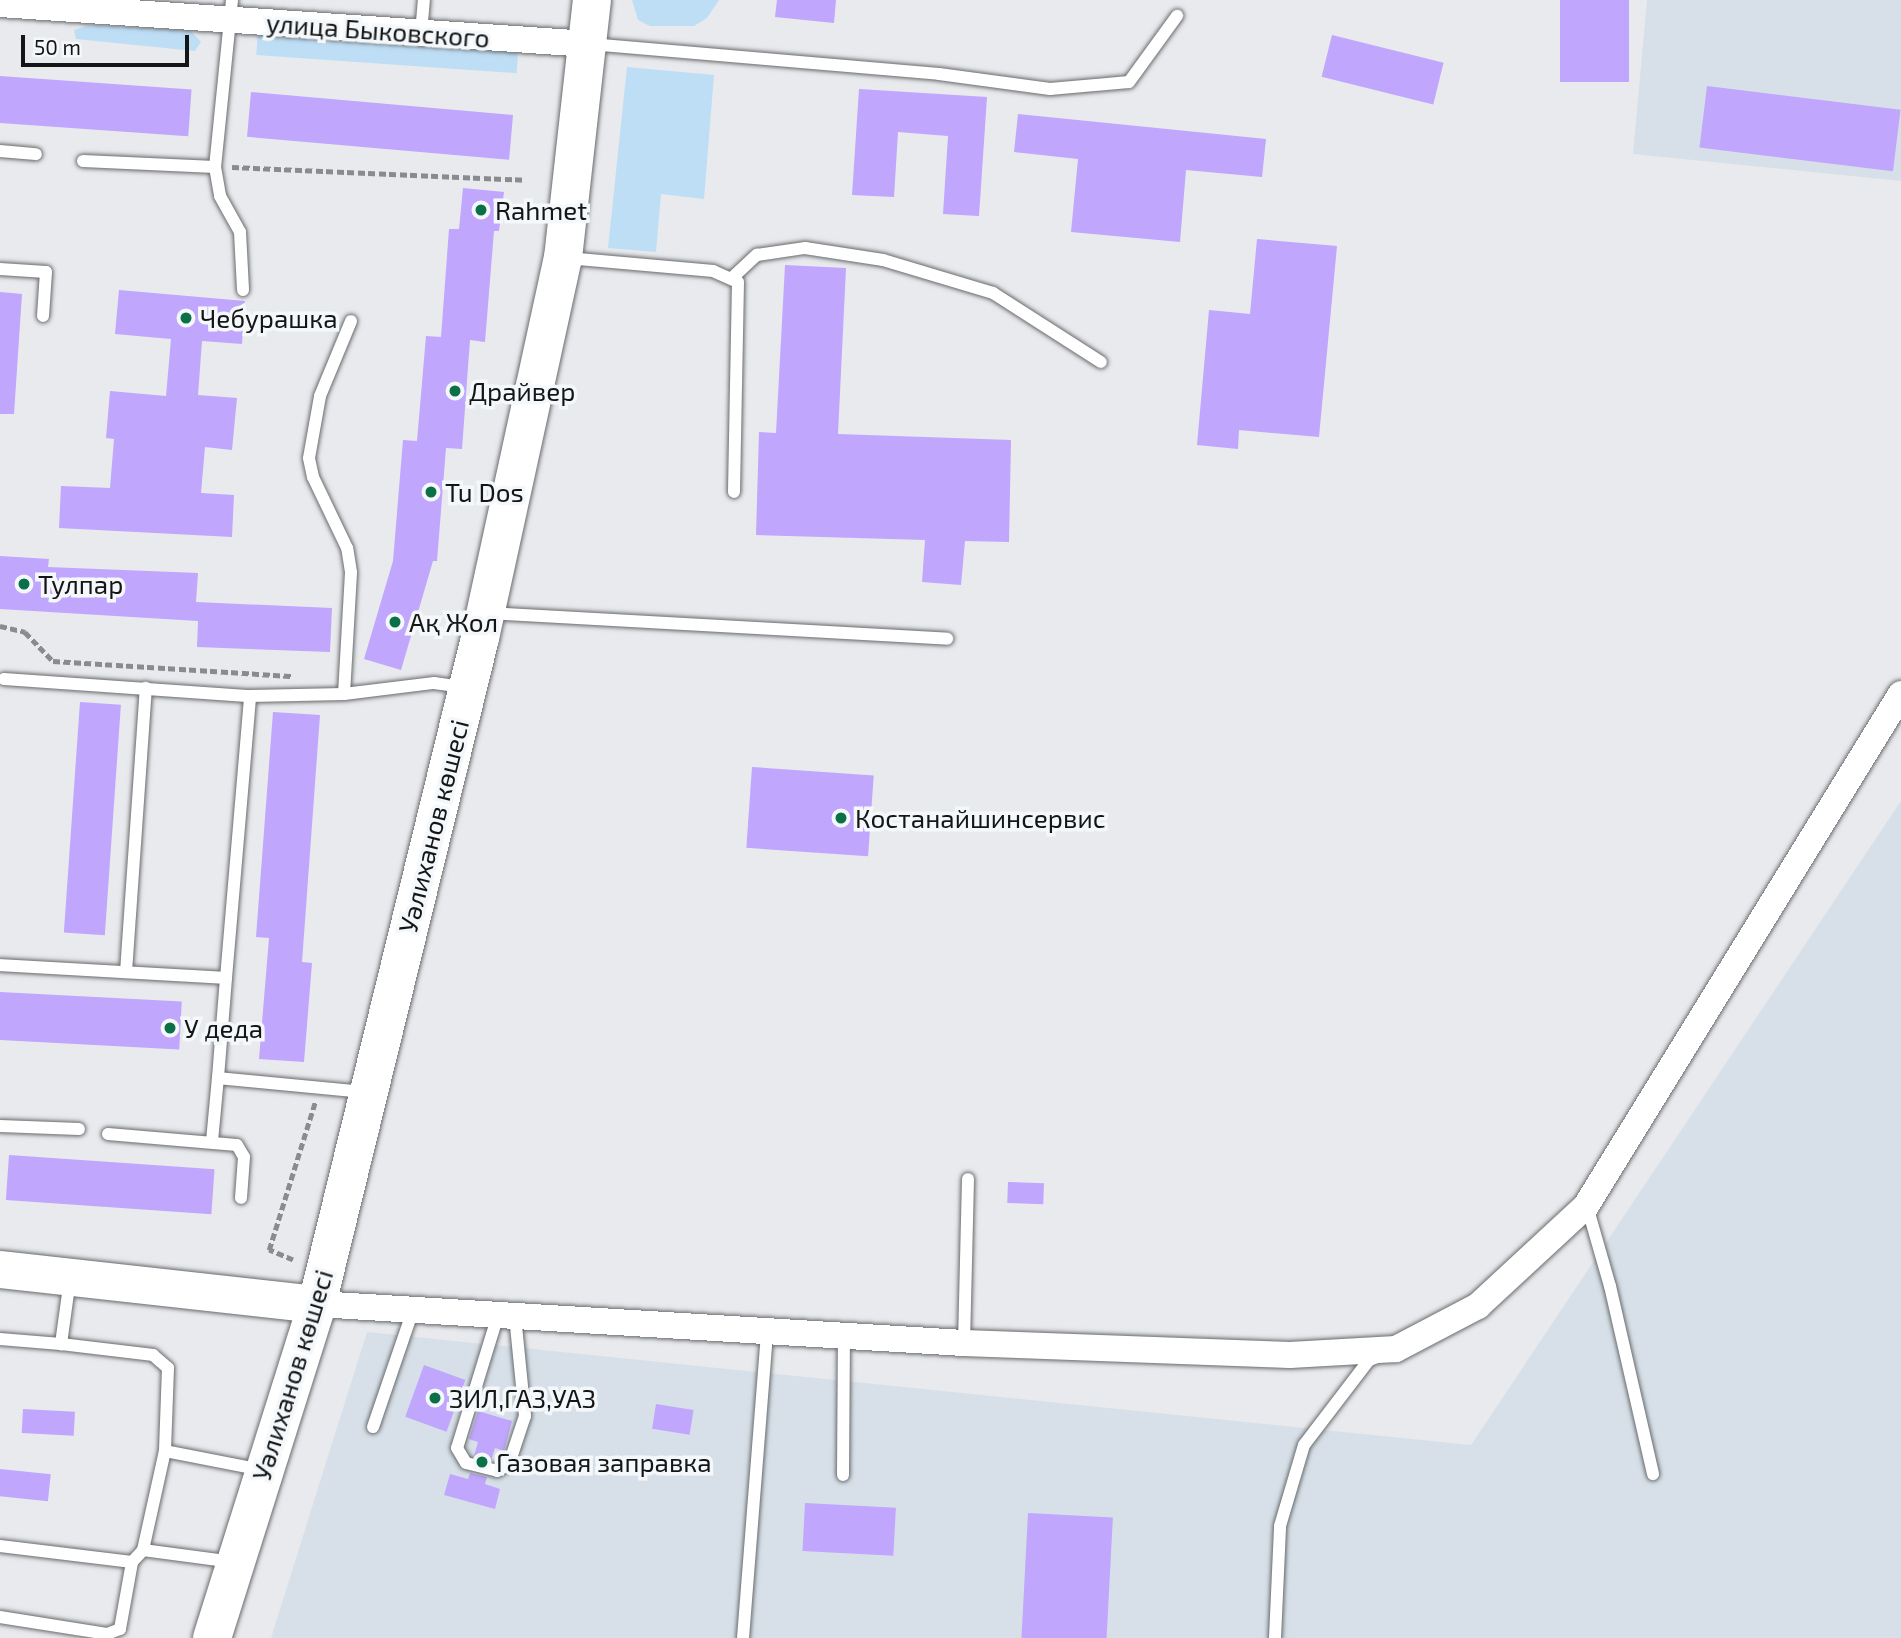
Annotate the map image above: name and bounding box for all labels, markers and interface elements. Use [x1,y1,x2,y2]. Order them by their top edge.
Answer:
street label: улица Быковского [265,7,491,53]
scale bar [24,21,192,65]
text: 50 m [34,34,81,59]
place label: Rahmet [495,194,587,226]
marker: Rahmet [473,202,489,218]
place label: Чебурашка [200,302,338,334]
marker: Чебурашка [178,310,194,326]
place label: Драйвер [469,375,575,407]
marker: Драйвер [447,383,463,399]
place label: Tu Dos [445,476,524,508]
marker: Tu Dos [423,484,439,500]
place label: Тулпар [38,568,123,600]
marker: Тулпар [16,576,32,592]
place label: Ақ Жол [409,606,498,638]
marker: Ақ Жол [387,614,403,630]
street label: Уәлиханов көшесі [391,716,475,936]
place label: Костанайшинсервис [855,802,1105,834]
marker: Костанайшинсервис [833,810,849,826]
place label: У деда [184,1012,263,1044]
marker: У деда [162,1020,178,1036]
street label: Уәлиханов көшесі [245,1266,339,1484]
place label: ЗИЛ,ГАЗ,УАЗ [449,1382,596,1414]
marker: ЗИЛ,ГАЗ,УАЗ [427,1390,443,1406]
place label: Газовая заправка [496,1446,712,1478]
marker: Газовая заправка [474,1454,490,1470]

